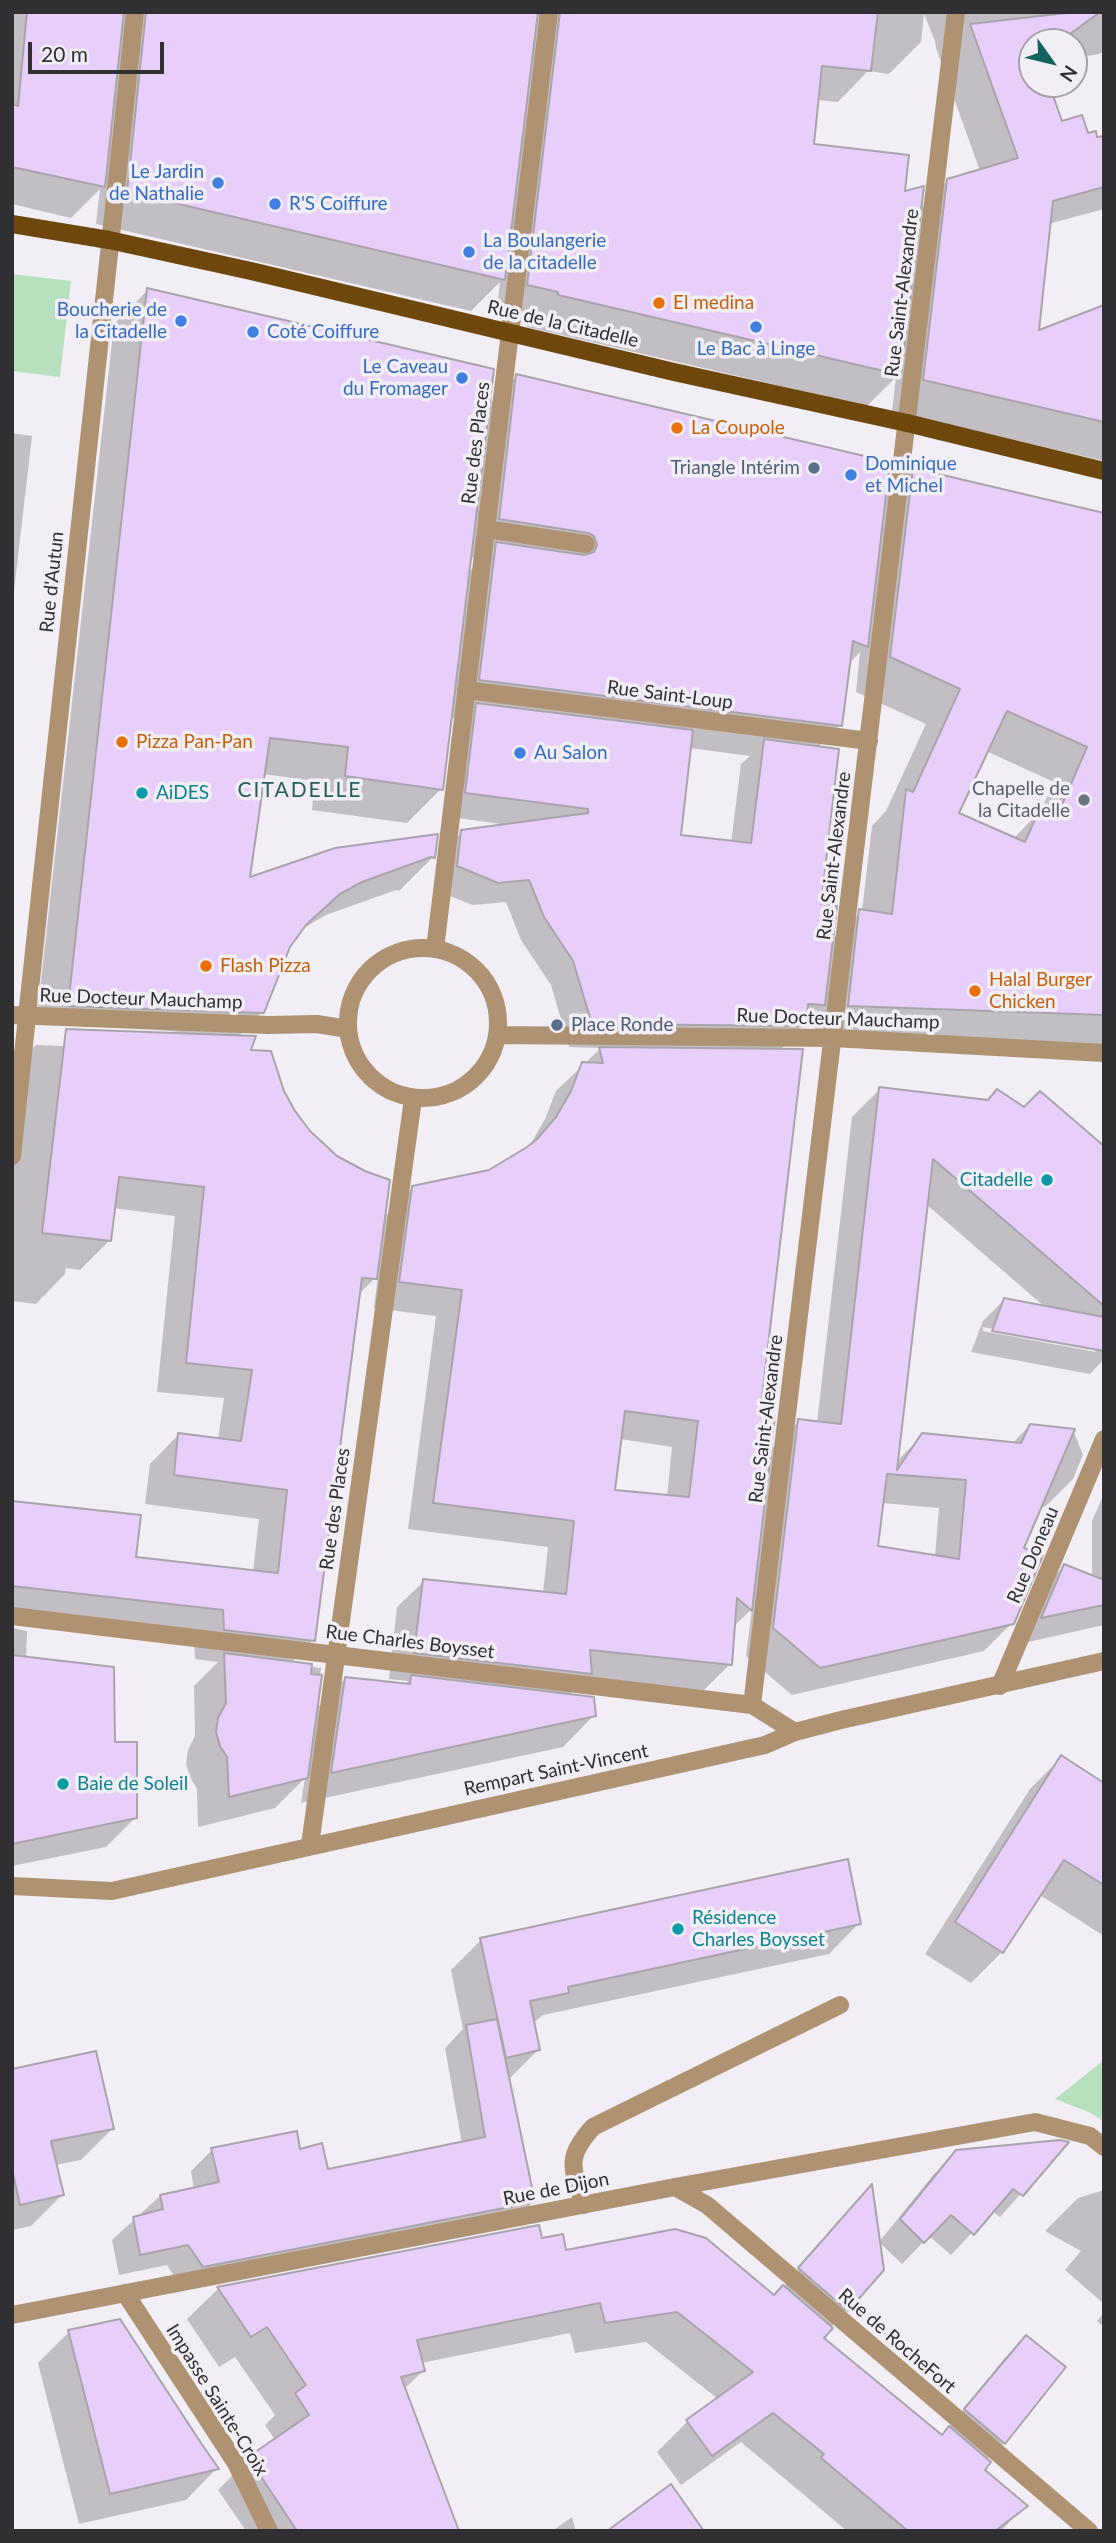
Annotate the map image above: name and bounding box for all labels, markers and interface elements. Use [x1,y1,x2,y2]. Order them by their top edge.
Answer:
scale bar [32,28,168,72]
north arrow [1018,28,1088,98]
text: 20 m [41,41,88,66]
text: N [1056,61,1083,86]
place label: Le Jardin de Nathalie [109,161,204,205]
marker: Le Jardin de Nathalie [210,175,226,191]
place label: R'S Coiffure [289,193,388,215]
marker: R'S Coiffure [267,196,283,212]
street label: Rue Saint-Alexandre [880,208,924,378]
place label: La Boulangerie de la citadelle [483,230,606,274]
marker: La Boulangerie de la citadelle [461,244,477,260]
place label: El medina [673,292,754,314]
marker: El medina [651,295,667,311]
street label: Rue de la Citadelle [485,296,641,352]
place label: Boucherie de la Citadelle [57,299,167,343]
marker: Boucherie de la Citadelle [173,313,189,329]
marker: Le Bac à Linge [748,319,764,335]
place label: Coté Coiffure [267,321,379,343]
marker: Coté Coiffure [245,324,261,340]
place label: Le Bac à Linge [697,338,815,360]
place label: Le Caveau du Fromager [343,356,448,400]
marker: Le Caveau du Fromager [454,370,470,386]
street label: Rue des Places [457,380,495,506]
place label: La Coupole [691,417,785,439]
marker: La Coupole [669,420,685,436]
place label: Dominique et Michel [865,453,957,497]
place label: Triangle Intérim [671,457,800,479]
marker: Triangle Intérim [806,460,822,476]
marker: Dominique et Michel [843,467,859,483]
street label: Rue d'Autun [35,530,69,634]
street label: Rue Saint-Loup [606,676,734,714]
place label: Pizza Pan-Pan [136,731,253,753]
marker: Pizza Pan-Pan [114,734,130,750]
place label: Au Salon [534,742,608,764]
marker: Au Salon [512,745,528,761]
street label: Rue Saint-Alexandre [812,771,856,941]
district label: CITADELLE [239,777,361,803]
place label: Chapelle de la Citadelle [972,778,1070,822]
place label: AiDES [156,782,209,804]
marker: AiDES [134,785,150,801]
marker: Chapelle de la Citadelle [1076,792,1092,808]
place label: Flash Pizza [220,955,311,977]
marker: Flash Pizza [198,958,214,974]
place label: Halal Burger Chicken [989,969,1092,1013]
marker: Halal Burger Chicken [967,983,983,999]
street label: Rue Docteur Mauchamp [39,984,243,1014]
street label: Rue Docteur Mauchamp [736,1004,940,1034]
place label: Place Ronde [571,1014,673,1036]
marker: Place Ronde [549,1017,565,1033]
place label: Citadelle [960,1169,1033,1191]
marker: Citadelle [1039,1172,1055,1188]
street label: Rue Saint-Alexandre [744,1334,788,1504]
street label: Rue des Places [315,1446,355,1572]
street label: Rue Doneau [1002,1503,1064,1607]
street label: Rue Charles Boysset [324,1620,496,1664]
street label: Rempart Saint-Vincent [462,1739,650,1801]
place label: Baie de Soleil [77,1773,188,1795]
marker: Baie de Soleil [55,1776,71,1792]
place label: Résidence Charles Boysset [692,1907,825,1951]
marker: Résidence Charles Boysset [670,1921,686,1937]
street label: Rue de Dijon [501,2168,611,2210]
street label: Rue de RocheFort [834,2284,960,2398]
street label: Impasse Sainte-Croix [161,2320,273,2480]

